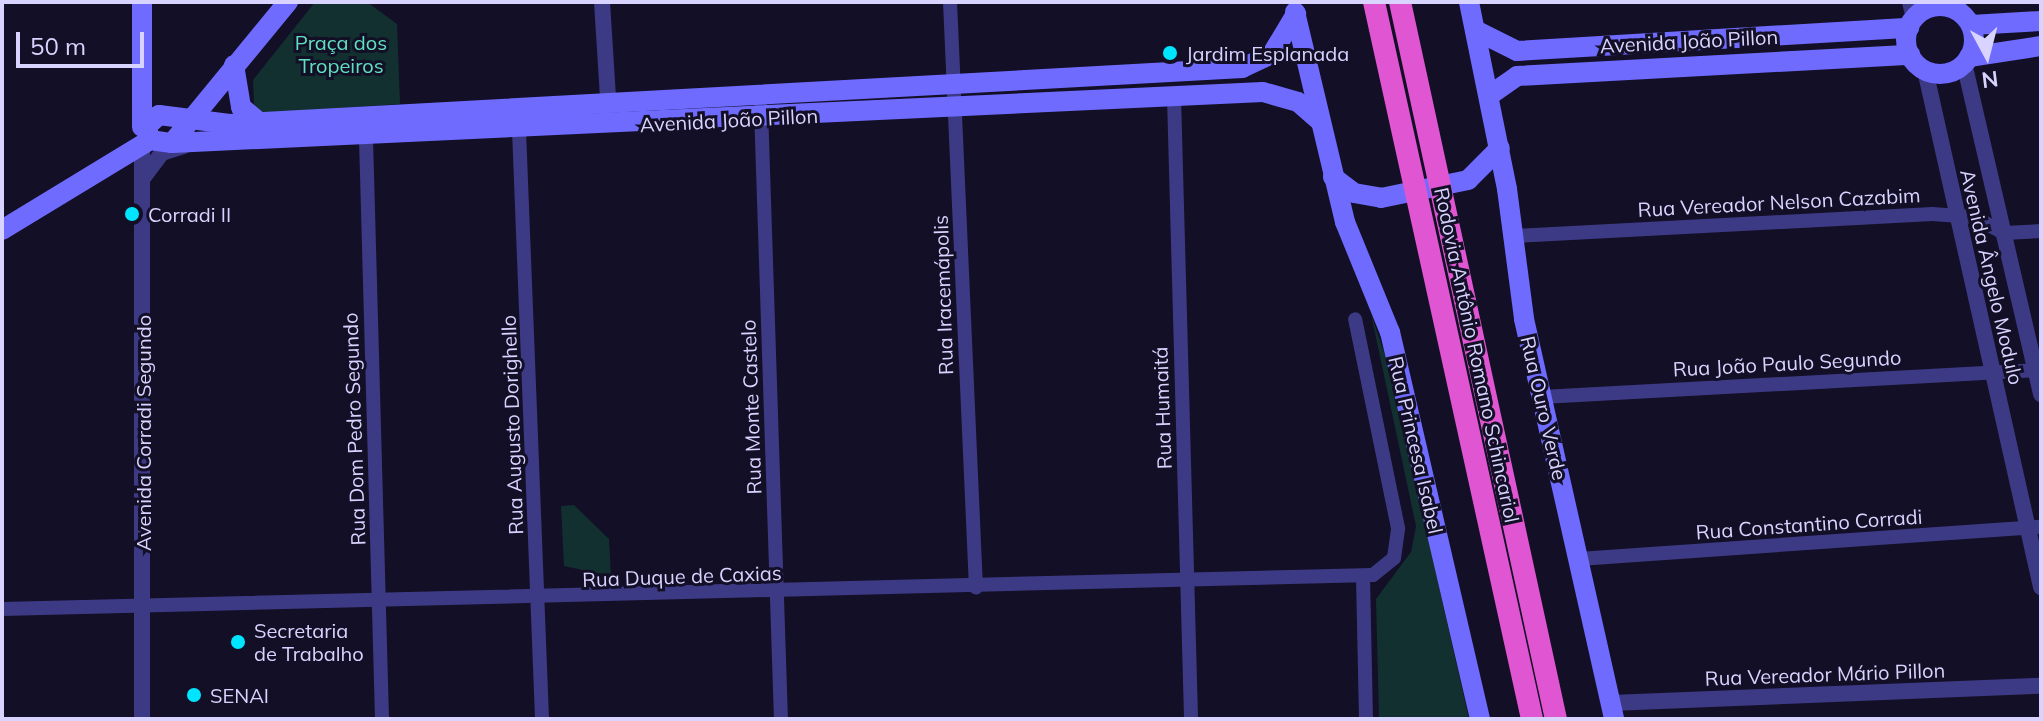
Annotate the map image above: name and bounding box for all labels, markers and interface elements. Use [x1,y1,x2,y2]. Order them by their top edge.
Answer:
scale bar [20,16,148,66]
north arrow [1947,16,2027,96]
street label: Avenida João Pillon [1599,24,1779,58]
text: 50 m [30,31,86,61]
park label: Praça dos Tropeiros [295,31,387,78]
place label: Jardim Esplanada [1186,41,1349,65]
marker: Jardim Esplanada [1161,44,1179,62]
text: N [1980,65,2000,95]
street label: Avenida João Pillon [639,103,819,137]
street label: Avenida Ângelo Modulo [1956,167,2028,387]
street label: Rua Vereador Nelson Cazabim [1637,183,1921,221]
street label: Rodovia Antônio Romano Schincariol [1430,185,1524,525]
place label: Corradi II [148,202,231,226]
marker: Corradi II [123,205,141,223]
street label: Rua Iracemápolis [928,215,958,375]
street label: Rua Dom Pedro Segundo [338,312,370,546]
street label: Avenida Corradi Segundo [131,315,155,551]
street label: Rua Augusto Dorighello [496,315,528,535]
street label: Rua Monte Castelo [736,319,766,495]
street label: Rua Ouro Verde [1516,334,1572,482]
street label: Rua João Paulo Segundo [1672,345,1902,381]
street label: Rua Humaitá [1148,346,1176,470]
street label: Rua Princesa Isabel [1384,354,1448,536]
street label: Rua Constantino Corradi [1695,504,1923,544]
street label: Rua Duque de Caxias [582,561,782,591]
place label: Secretaria de Trabalho [254,618,364,665]
marker: Secretaria de Trabalho [229,633,247,651]
street label: Rua Vereador Mário Pillon [1704,658,1946,690]
place label: SENAI [210,683,269,707]
marker: SENAI [185,686,203,704]

